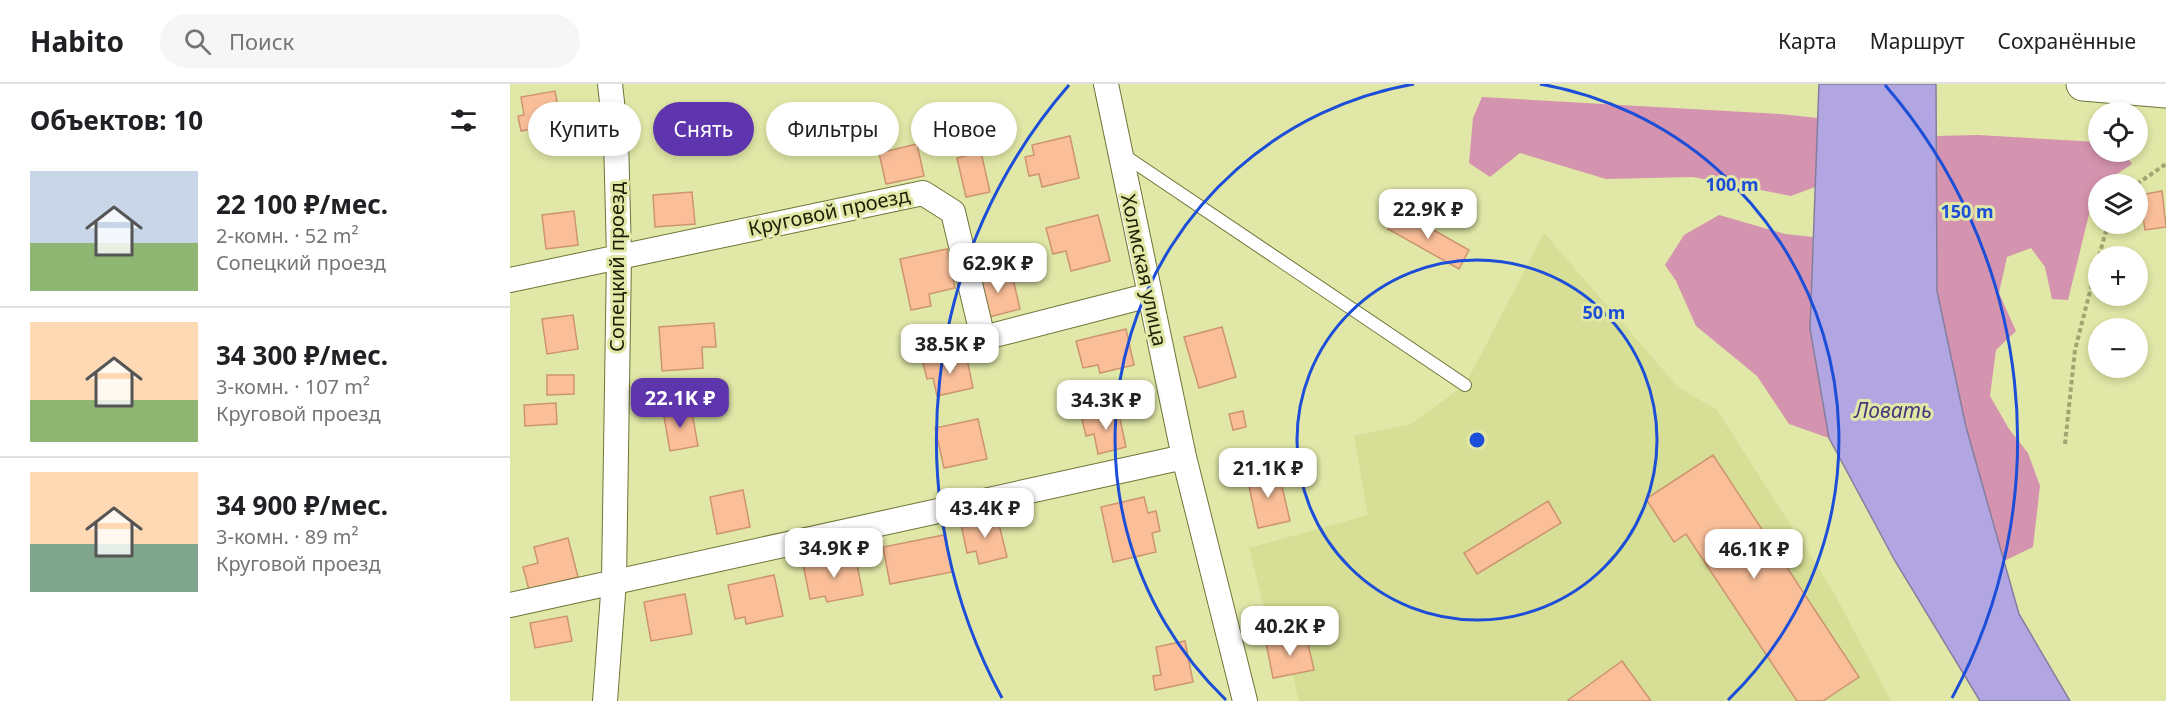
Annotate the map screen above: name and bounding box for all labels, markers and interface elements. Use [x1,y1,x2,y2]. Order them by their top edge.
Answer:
search box [160,14,580,68]
text: Habito [30,22,124,60]
icon: search [181,25,214,58]
text: Поиск [229,26,294,56]
text: Карта [1778,27,1837,55]
text: Маршрут [1870,27,1965,55]
text: Сохранённые [1998,27,2136,55]
text: Объектов: 10 [30,102,203,138]
chip: Купить [528,102,641,156]
chip: Снять [653,102,754,156]
chip: Фильтры [766,102,899,156]
chip: Новое [911,102,1017,156]
map controls [2088,102,2148,378]
button: locate [2088,102,2148,162]
icon: filters [447,104,480,137]
text: 100 m [1705,172,1759,196]
button: layers [2088,174,2148,234]
street label: Круговой проезд [746,181,912,242]
street label: Сопецкий проезд [603,182,630,352]
text: 22 100 ₽/мес. [216,186,388,222]
pin: 22.9K ₽ [1373,189,1483,240]
street label: Холмская улица [1115,191,1174,349]
icon: home [78,195,150,267]
text: 22.9K ₽ [1393,195,1463,222]
text: 150 m [1940,199,1994,223]
text: 2-комн. · 52 m² [216,222,359,249]
pin: 62.9K ₽ [943,243,1053,294]
button: + [2088,246,2148,306]
text: Сопецкий проезд [216,249,386,276]
text: 62.9K ₽ [963,249,1033,276]
text: 50 m [1583,300,1625,324]
button: − [2088,318,2148,378]
pin: 38.5K ₽ [895,324,1005,375]
text: 38.5K ₽ [915,330,985,357]
text: 34 300 ₽/мес. [216,337,388,373]
icon: home [78,346,150,418]
text: 3-комн. · 107 m² [216,373,370,400]
pin: 22.1K ₽ [625,378,735,429]
pin: 34.3K ₽ [1051,380,1161,431]
text: 22.1K ₽ [645,384,715,411]
text: 34.3K ₽ [1071,386,1141,413]
water label: Ловать [1853,396,1932,424]
text: Круговой проезд [216,400,381,427]
centre of rings [1467,430,1487,450]
pin: 21.1K ₽ [1213,448,1323,499]
text: 21.1K ₽ [1233,454,1303,481]
text: 34 900 ₽/мес. [216,487,388,523]
pin: 43.4K ₽ [930,488,1040,539]
text: 43.4K ₽ [950,494,1020,521]
icon: home [78,496,150,568]
text: 3-комн. · 89 m² [216,523,359,550]
pin: 34.9K ₽ [779,528,889,579]
pin: 46.1K ₽ [1699,529,1809,580]
text: 34.9K ₽ [799,534,869,561]
text: 46.1K ₽ [1719,535,1789,562]
text: Круговой проезд [216,550,381,577]
pin: 40.2K ₽ [1235,606,1345,657]
text: 40.2K ₽ [1255,612,1325,639]

